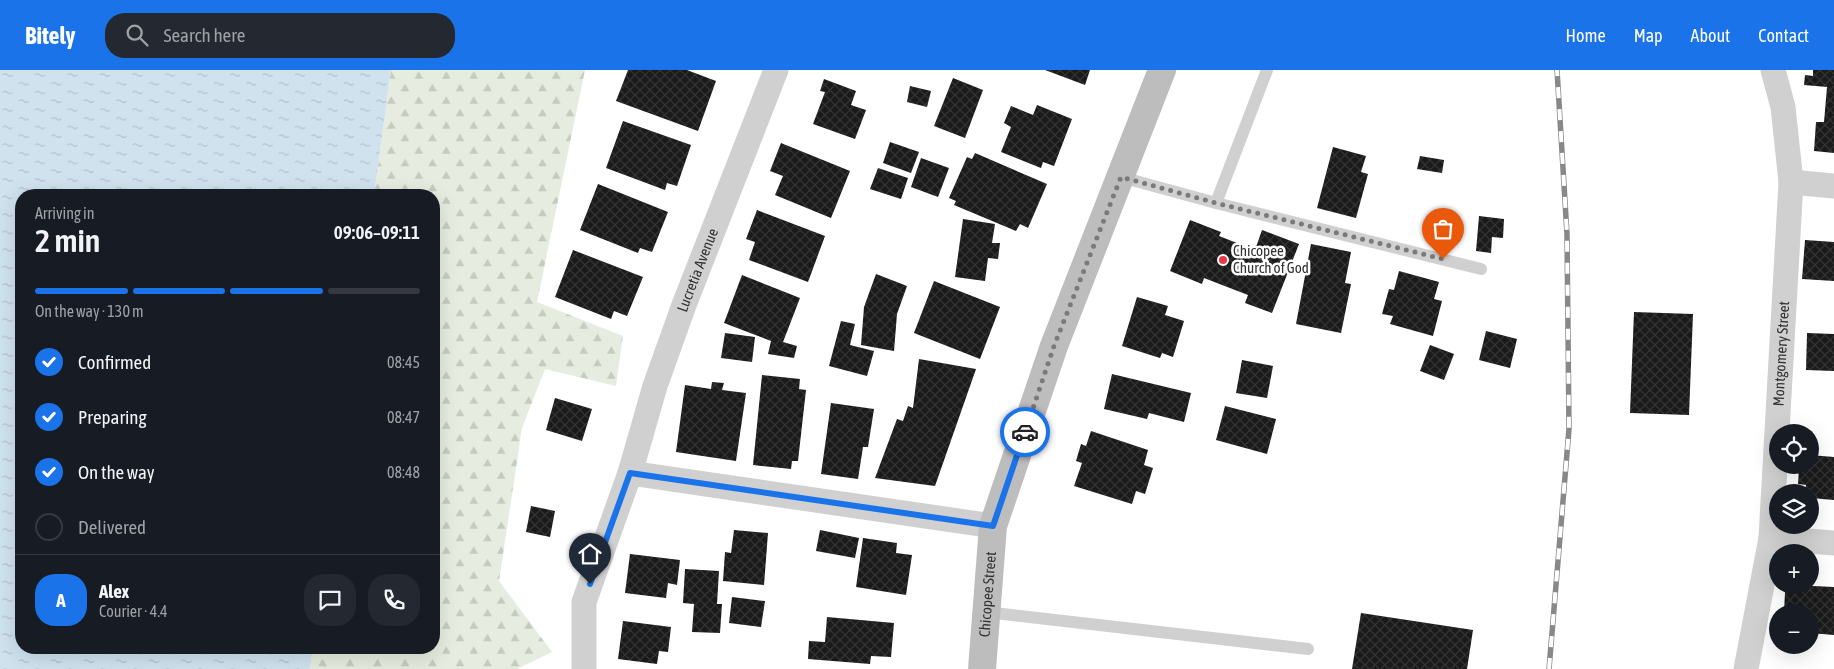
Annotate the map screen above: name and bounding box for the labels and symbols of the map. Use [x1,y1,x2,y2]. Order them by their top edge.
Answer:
pin [1422,208,1464,259]
street label: Lucretia Avenue [673,226,721,314]
place label: Chicopee Church of God [1233,242,1309,276]
marker: Chicopee Church of God [1217,254,1229,266]
street label: Montgomery Street [1769,301,1792,407]
courier [1000,407,1050,457]
pin [569,533,611,584]
street label: Chicopee Street [975,551,999,638]

